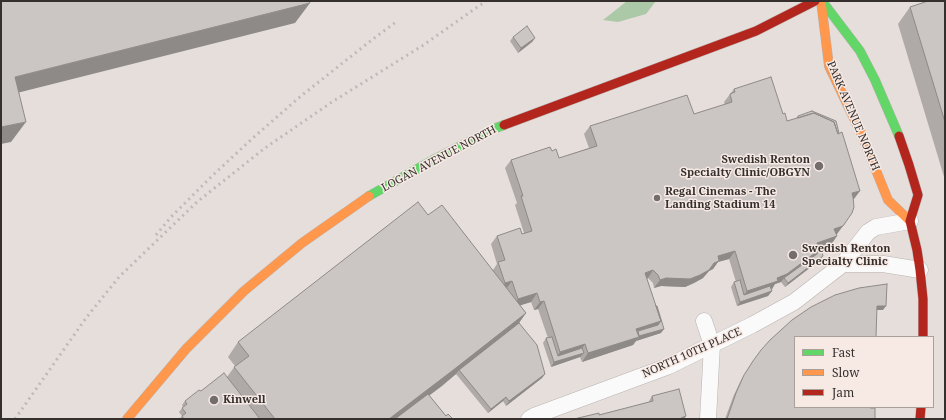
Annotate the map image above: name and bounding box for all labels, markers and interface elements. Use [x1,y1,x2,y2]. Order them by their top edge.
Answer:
street label: PARK AVENUE NORTH [824,59,882,173]
street label: LOGAN AVENUE NORTH [379,123,499,195]
place label: Swedish Renton Specialty Clinic/OBGYN [681,153,810,179]
marker: Swedish Renton Specialty Clinic/OBGYN [813,160,825,172]
place label: Regal Cinemas - The Landing Stadium 14 [665,185,776,211]
marker: Regal Cinemas - The Landing Stadium 14 [652,193,662,203]
place label: Swedish Renton Specialty Clinic [802,242,890,268]
marker: Swedish Renton Specialty Clinic [787,249,799,261]
street label: NORTH 10TH PLACE [640,325,744,381]
legend [794,336,934,408]
text: Fast [832,344,855,361]
text: Slow [832,364,860,381]
text: Jam [832,384,854,401]
place label: Kinwell [223,393,266,407]
marker: Kinwell [208,394,220,406]

